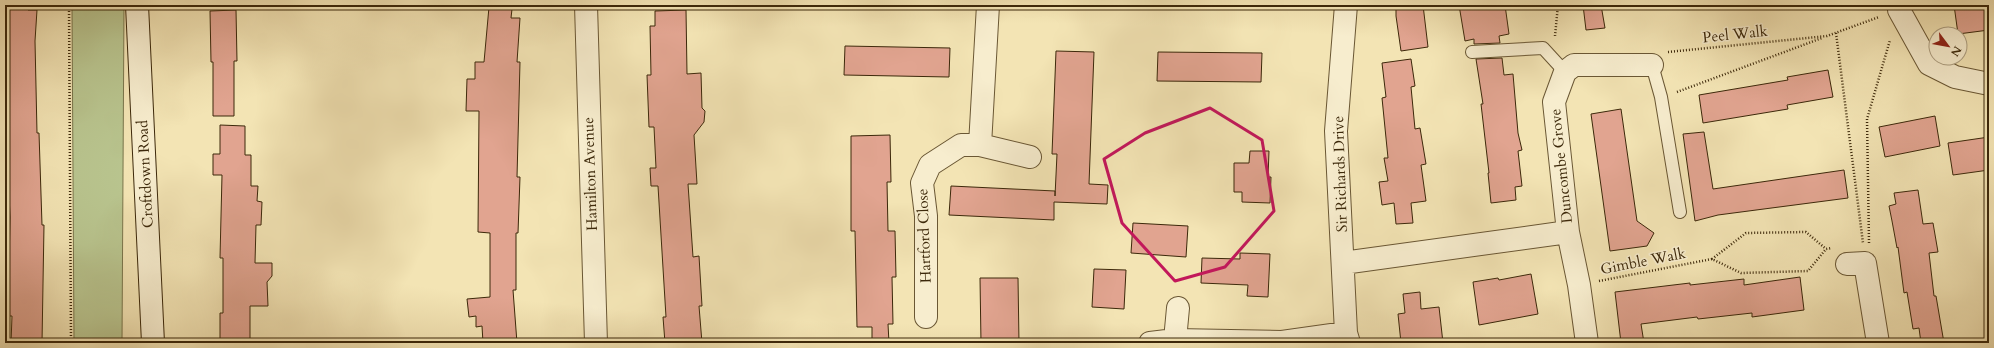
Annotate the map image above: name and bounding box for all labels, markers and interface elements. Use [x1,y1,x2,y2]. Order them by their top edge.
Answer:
street label: Peel Walk [1702,21,1768,47]
north arrow [1928,26,1968,66]
text: N [1947,43,1965,59]
street label: Duncombe Grove [1545,107,1577,224]
street label: Sir Richards Drive [1328,115,1352,232]
street label: Hamilton Avenue [578,117,602,231]
street label: Croftdown Road [132,120,158,228]
street label: Hartford Close [912,188,936,284]
street label: Gimble Walk [1599,243,1687,279]

